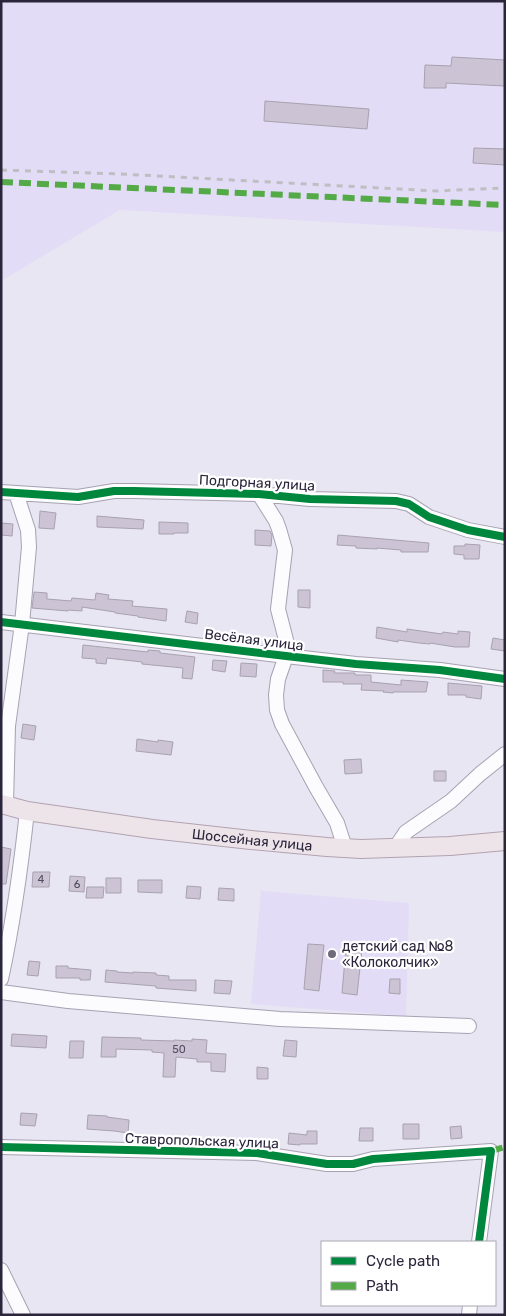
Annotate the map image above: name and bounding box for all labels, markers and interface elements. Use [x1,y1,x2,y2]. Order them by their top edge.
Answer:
street label: Подгорная улица [199,471,315,495]
street label: Весёлая улица [203,625,305,655]
street label: Шоссейная улица [191,825,313,854]
house number: 4 [38,873,45,886]
house number: 6 [74,878,81,891]
place label: детский сад №8 «Колоколчик» [342,938,454,971]
marker: детский сад №8 «Колоколчик» [326,948,338,960]
house number: 50 [172,1043,186,1056]
street label: Ставропольская улица [125,1130,279,1152]
legend [321,1241,496,1306]
text: Cycle path [366,1252,440,1270]
text: Path [366,1277,399,1295]

